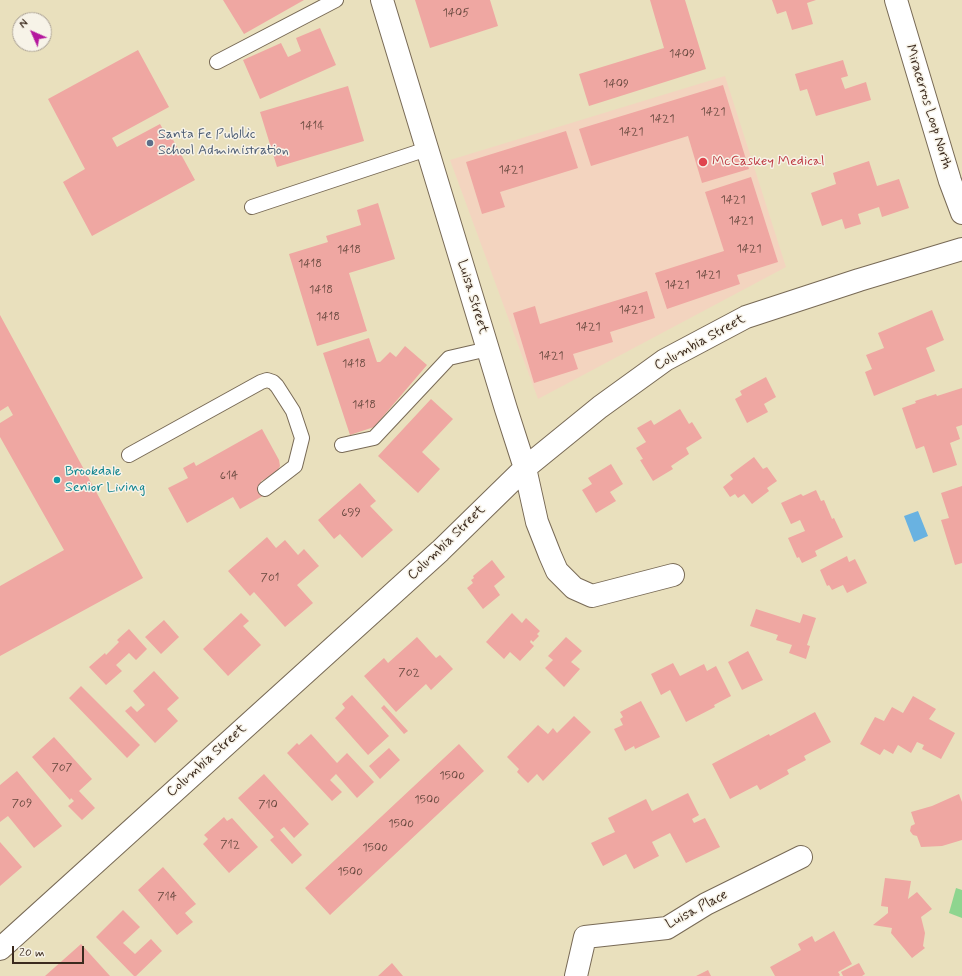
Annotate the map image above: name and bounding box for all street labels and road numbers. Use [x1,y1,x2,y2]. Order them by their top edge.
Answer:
street label: Miracerros Loop North [901,43,955,171]
street label: Luisa Street [453,258,491,336]
street label: Columbia Street [652,311,748,375]
street label: Columbia Street [405,502,489,584]
street label: Columbia Street [164,721,250,801]
street label: Luisa Place [663,887,731,933]

